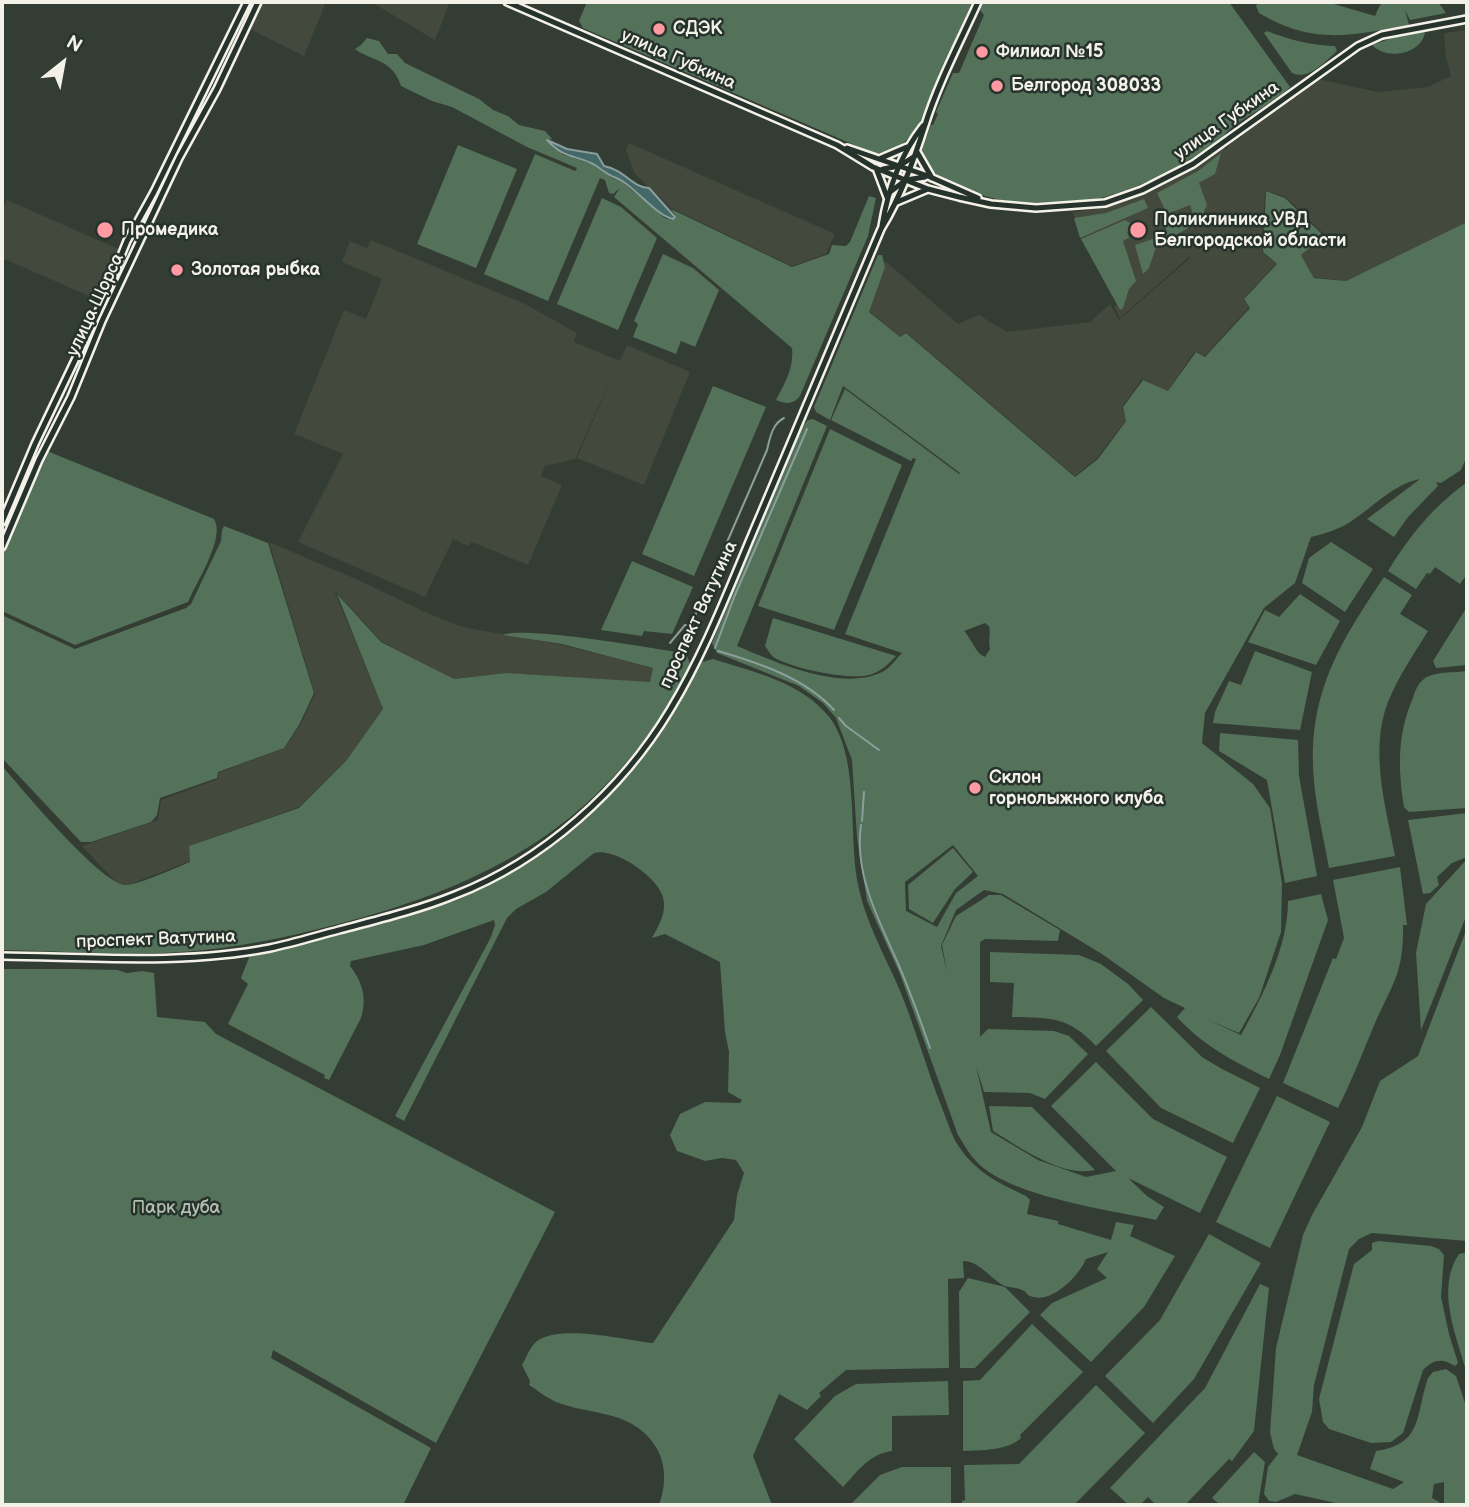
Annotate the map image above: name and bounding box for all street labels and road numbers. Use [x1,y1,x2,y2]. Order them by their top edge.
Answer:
street label: улица Губкина [617,25,739,95]
street label: улица Губкина [1170,77,1284,165]
street label: улица Щорса [63,250,129,360]
street label: проспект Ватутина [655,538,743,692]
street label: проспект Ватутина [76,926,236,954]

